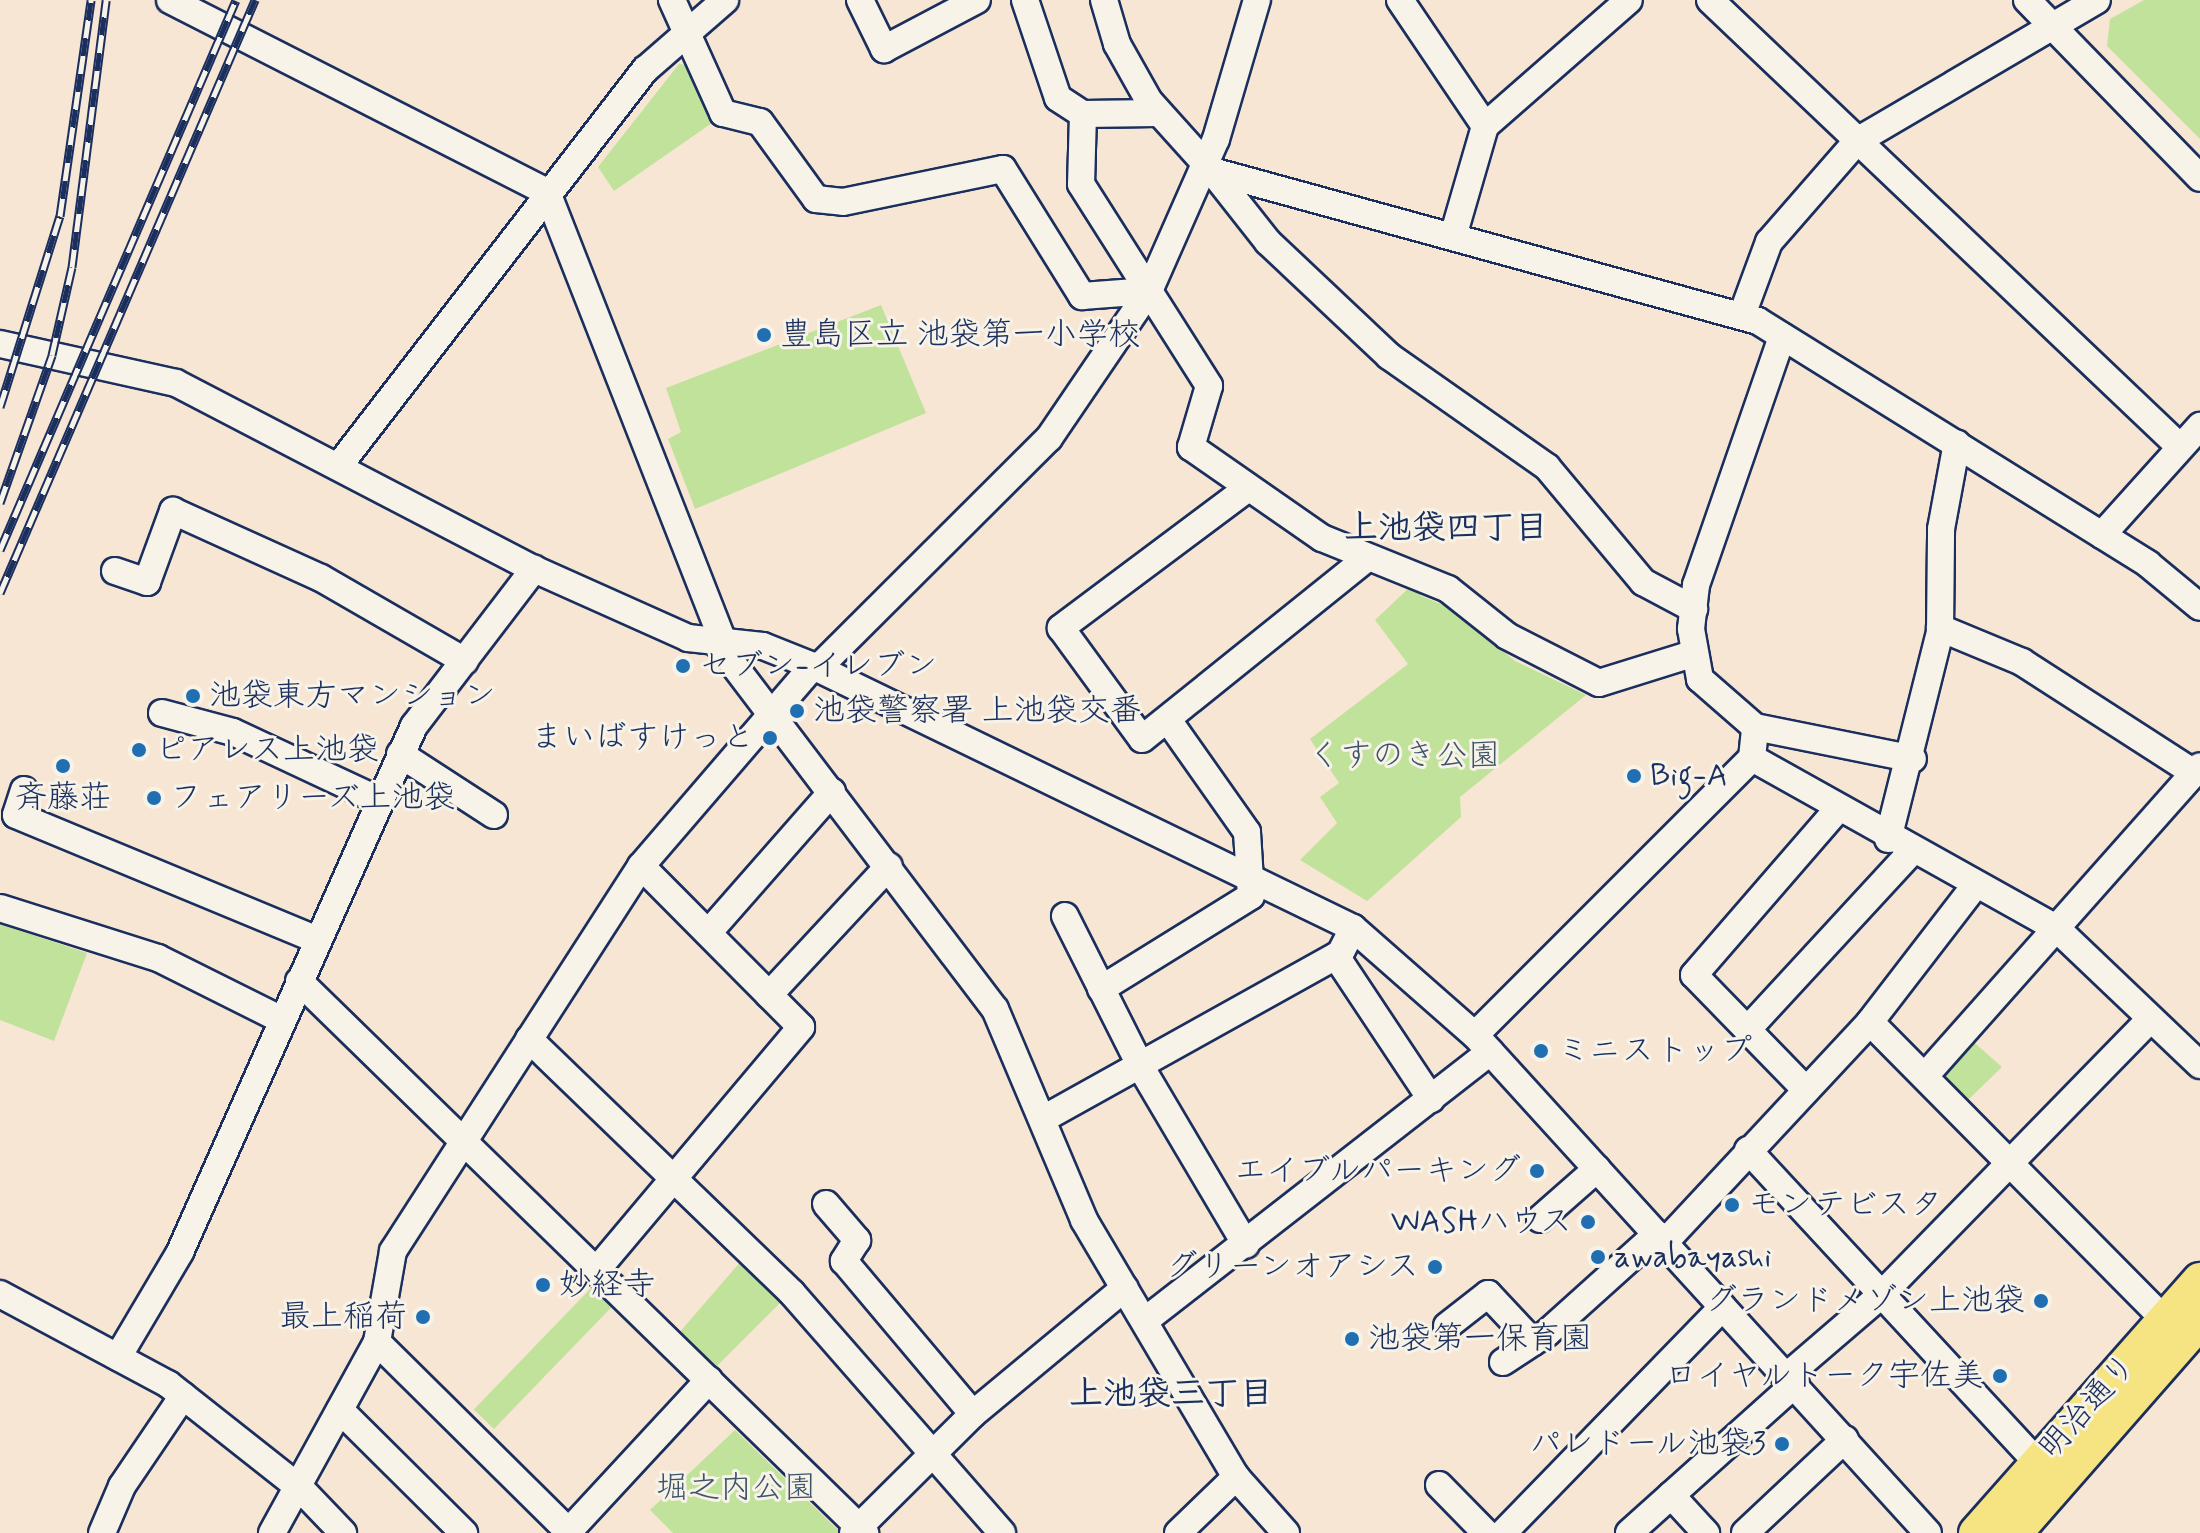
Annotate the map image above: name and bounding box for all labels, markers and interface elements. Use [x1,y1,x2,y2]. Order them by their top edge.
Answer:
place label: 豊島区立 池袋第一小学校 [780,316,1141,354]
marker: 豊島区立 池袋第一小学校 [755,326,773,344]
district label: 上池袋四丁目 [1344,509,1548,549]
place label: セブン-イレブン [699,647,937,685]
marker: セブン-イレブン [674,657,692,675]
place label: 池袋東方マンション [209,677,497,715]
marker: 池袋東方マンション [184,687,202,705]
place label: 池袋警察署 上池袋交番 [813,692,1142,730]
marker: 池袋警察署 上池袋交番 [788,702,806,720]
place label: まいばすけっと [530,719,754,757]
marker: まいばすけっと [761,729,779,747]
place label: ピアレス上池袋 [155,731,379,769]
park label: くすのき公園 [1308,737,1500,775]
marker: ピアレス上池袋 [130,741,148,759]
marker: 斉藤荘 [54,757,72,775]
place label: Big-A [1650,757,1728,795]
marker: Big-A [1625,767,1643,785]
place label: 斉藤荘 [15,779,111,817]
place label: フェアリーズ上池袋 [170,779,458,817]
marker: フェアリーズ上池袋 [145,789,163,807]
place label: ミニストップ [1557,1032,1749,1070]
marker: ミニストップ [1532,1042,1550,1060]
place label: エイブルパーキング [1233,1152,1521,1190]
marker: エイブルパーキング [1528,1162,1546,1180]
place label: モンテビスタ [1748,1186,1940,1224]
marker: モンテビスタ [1723,1196,1741,1214]
place label: WASHハウス [1389,1203,1572,1241]
marker: WASHハウス [1579,1213,1597,1231]
place label: awabayashi [1614,1238,1772,1276]
place label: グリーンオアシス [1163,1248,1419,1286]
marker: awabayashi [1589,1248,1607,1266]
marker: グリーンオアシス [1426,1258,1444,1276]
place label: 妙経寺 [559,1266,655,1304]
marker: 妙経寺 [534,1276,552,1294]
place label: グランドメゾン上池袋 [1705,1282,2025,1320]
marker: グランドメゾン上池袋 [2032,1292,2050,1310]
place label: 最上稲荷 [279,1298,407,1336]
marker: 最上稲荷 [414,1308,432,1326]
place label: 池袋第一保育園 [1368,1320,1592,1358]
marker: 池袋第一保育園 [1343,1330,1361,1348]
street label: 明治通り [2031,1347,2145,1467]
place label: ロイヤルトーク宇佐美 [1664,1357,1984,1395]
marker: ロイヤルトーク宇佐美 [1991,1367,2009,1385]
district label: 上池袋三丁目 [1069,1375,1273,1415]
place label: パレドール池袋3 [1528,1425,1766,1463]
marker: パレドール池袋3 [1773,1435,1791,1453]
park label: 堀之内公園 [656,1469,816,1507]

